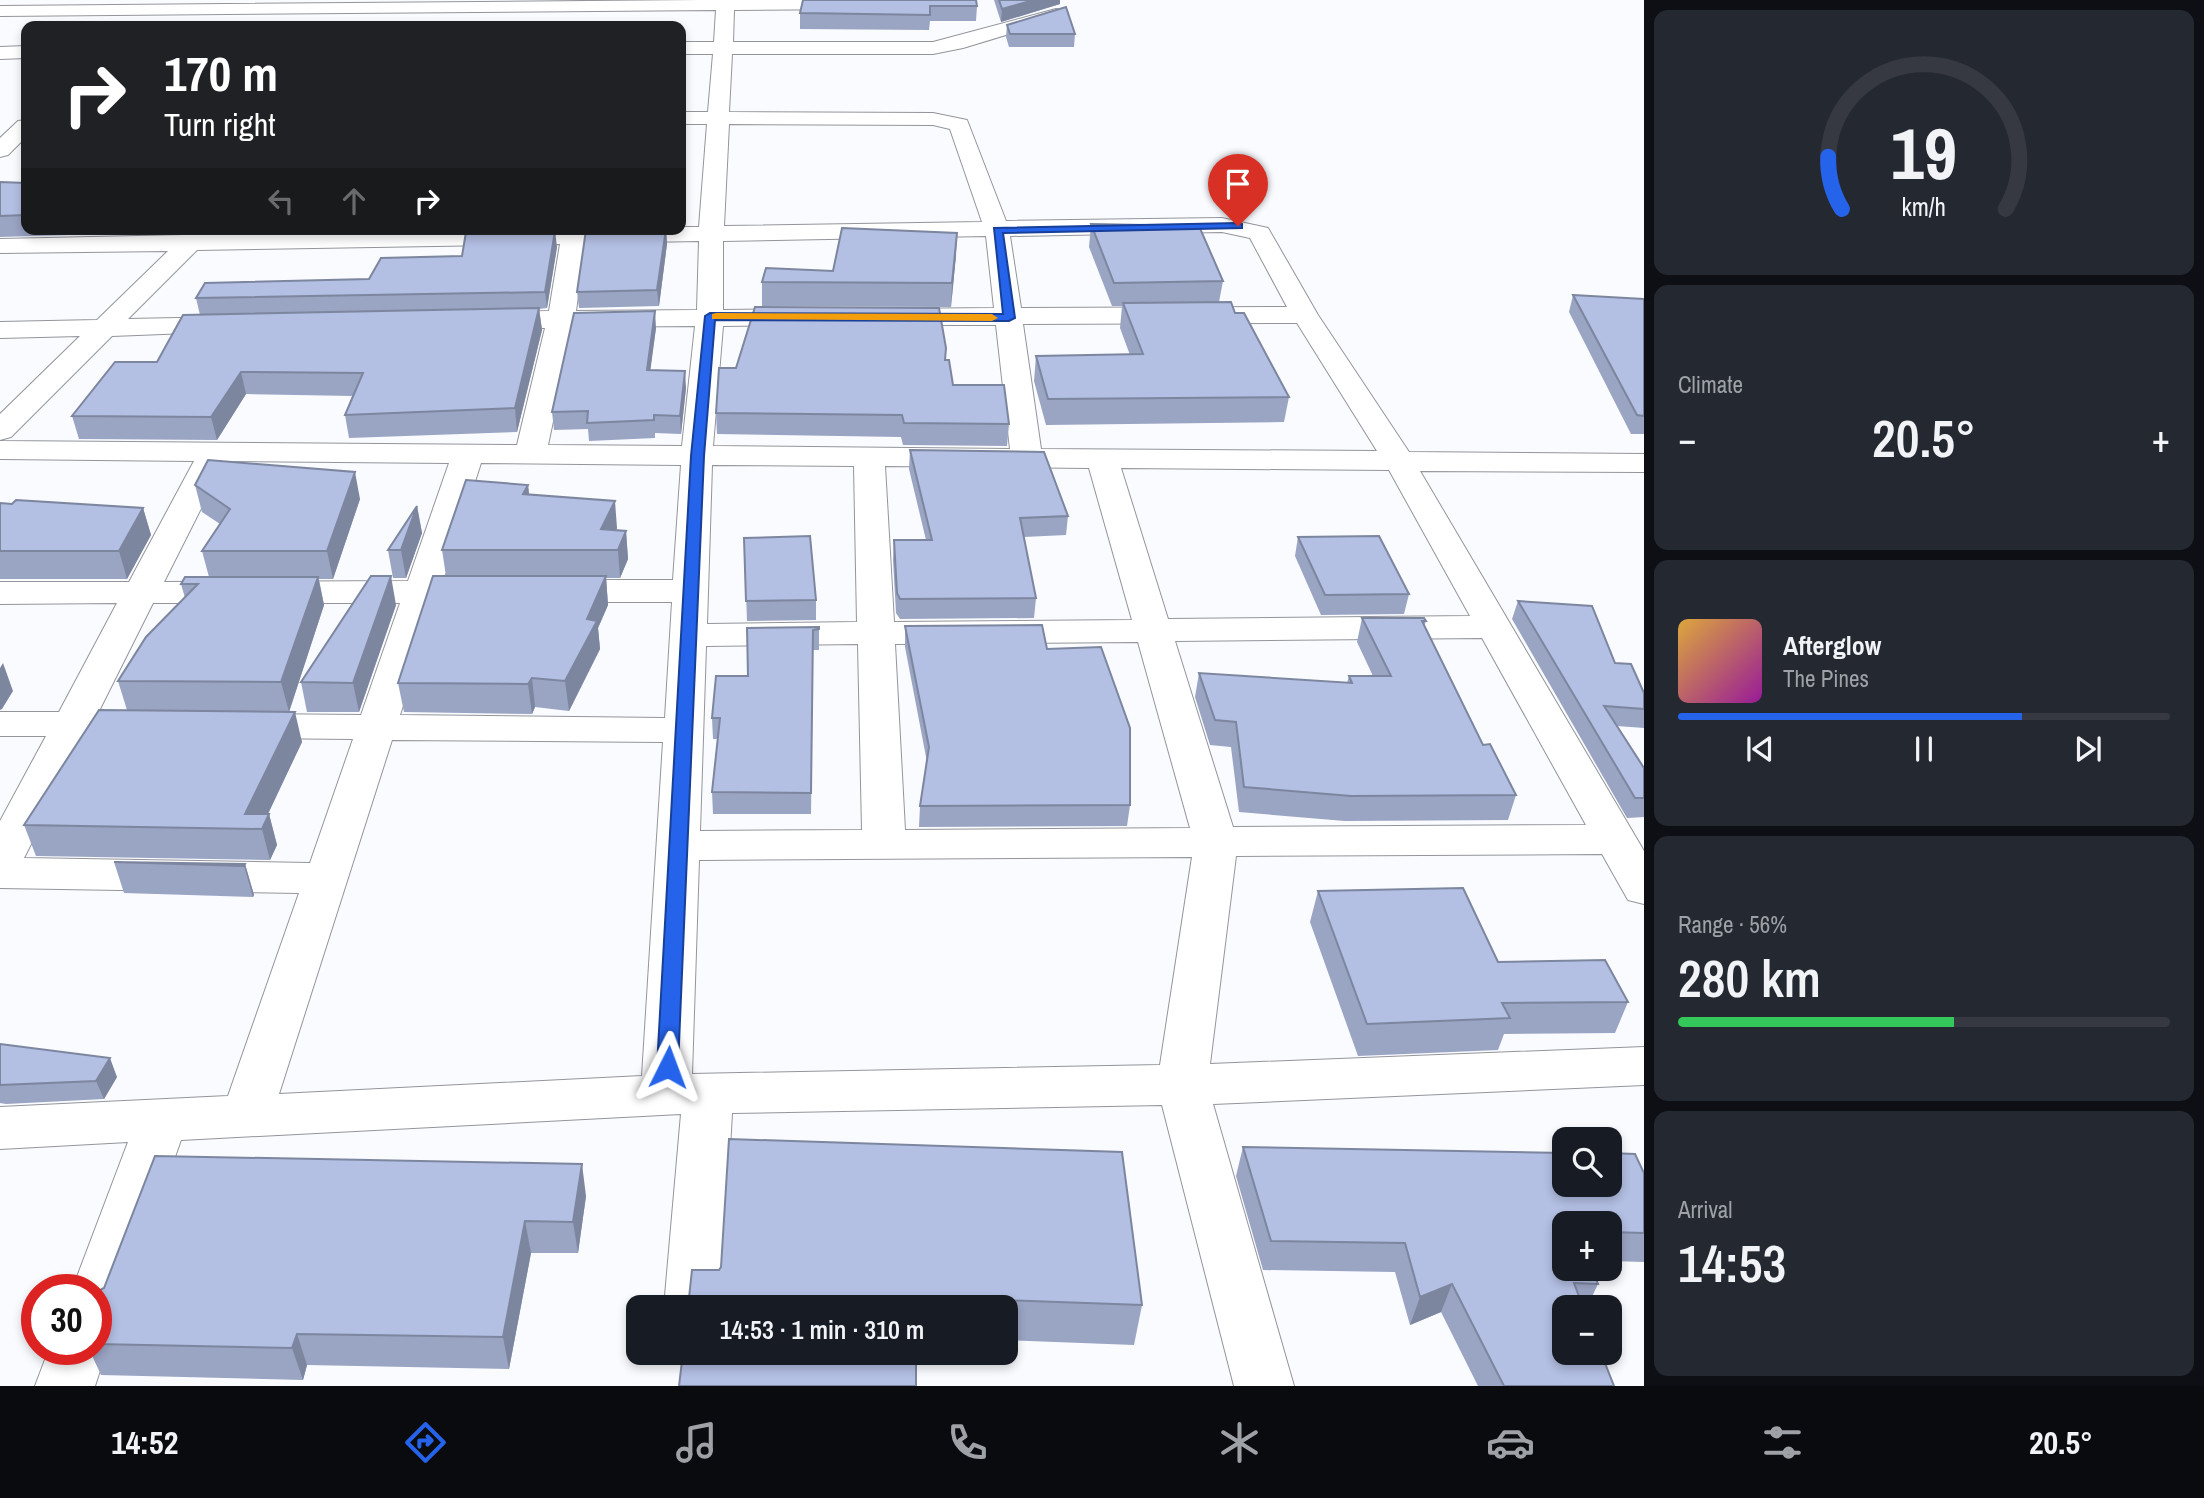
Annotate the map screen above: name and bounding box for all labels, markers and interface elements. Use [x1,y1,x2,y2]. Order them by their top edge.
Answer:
text: 170 m [164,40,278,106]
icon: right [49,49,140,140]
text: Turn right [164,103,276,146]
text: 19 [1891,104,1957,202]
pin [1208,154,1268,226]
icon: arrive [1219,165,1257,203]
icon: left [262,182,300,220]
icon: ahead [335,182,373,220]
icon: right [408,182,446,220]
text: km/h [1902,189,1946,223]
text: Climate [1678,369,1743,400]
text: 20.5° [1872,403,1976,473]
text: − [1678,413,1696,464]
text: + [2152,413,2170,464]
text: Afterglow [1783,628,1881,663]
text: The Pines [1783,663,1869,694]
icon: previous [1741,730,1779,768]
icon: pause [1905,730,1943,768]
icon: next [2069,730,2107,768]
text: Range · 56% [1678,909,1787,940]
text: 280 km [1678,943,1821,1013]
position arrow [631,1030,705,1104]
map controls [1552,1127,1622,1365]
button: search [1552,1127,1622,1197]
text: Arrival [1678,1194,1733,1225]
button: + [1552,1211,1622,1281]
text: 14:53 [1678,1228,1786,1298]
speed limit sign: 30 [21,1274,112,1365]
button: − [1552,1295,1622,1365]
text: 14:53 · 1 min · 310 m [720,1312,924,1347]
icon: directions [401,1418,450,1467]
icon: music [672,1418,721,1467]
icon: phone [943,1418,992,1467]
icon: climate [1215,1418,1264,1467]
icon: car [1486,1418,1535,1467]
icon: filters [1758,1418,1807,1467]
text: 14:52 [111,1421,178,1464]
text: 20.5° [2029,1421,2093,1464]

